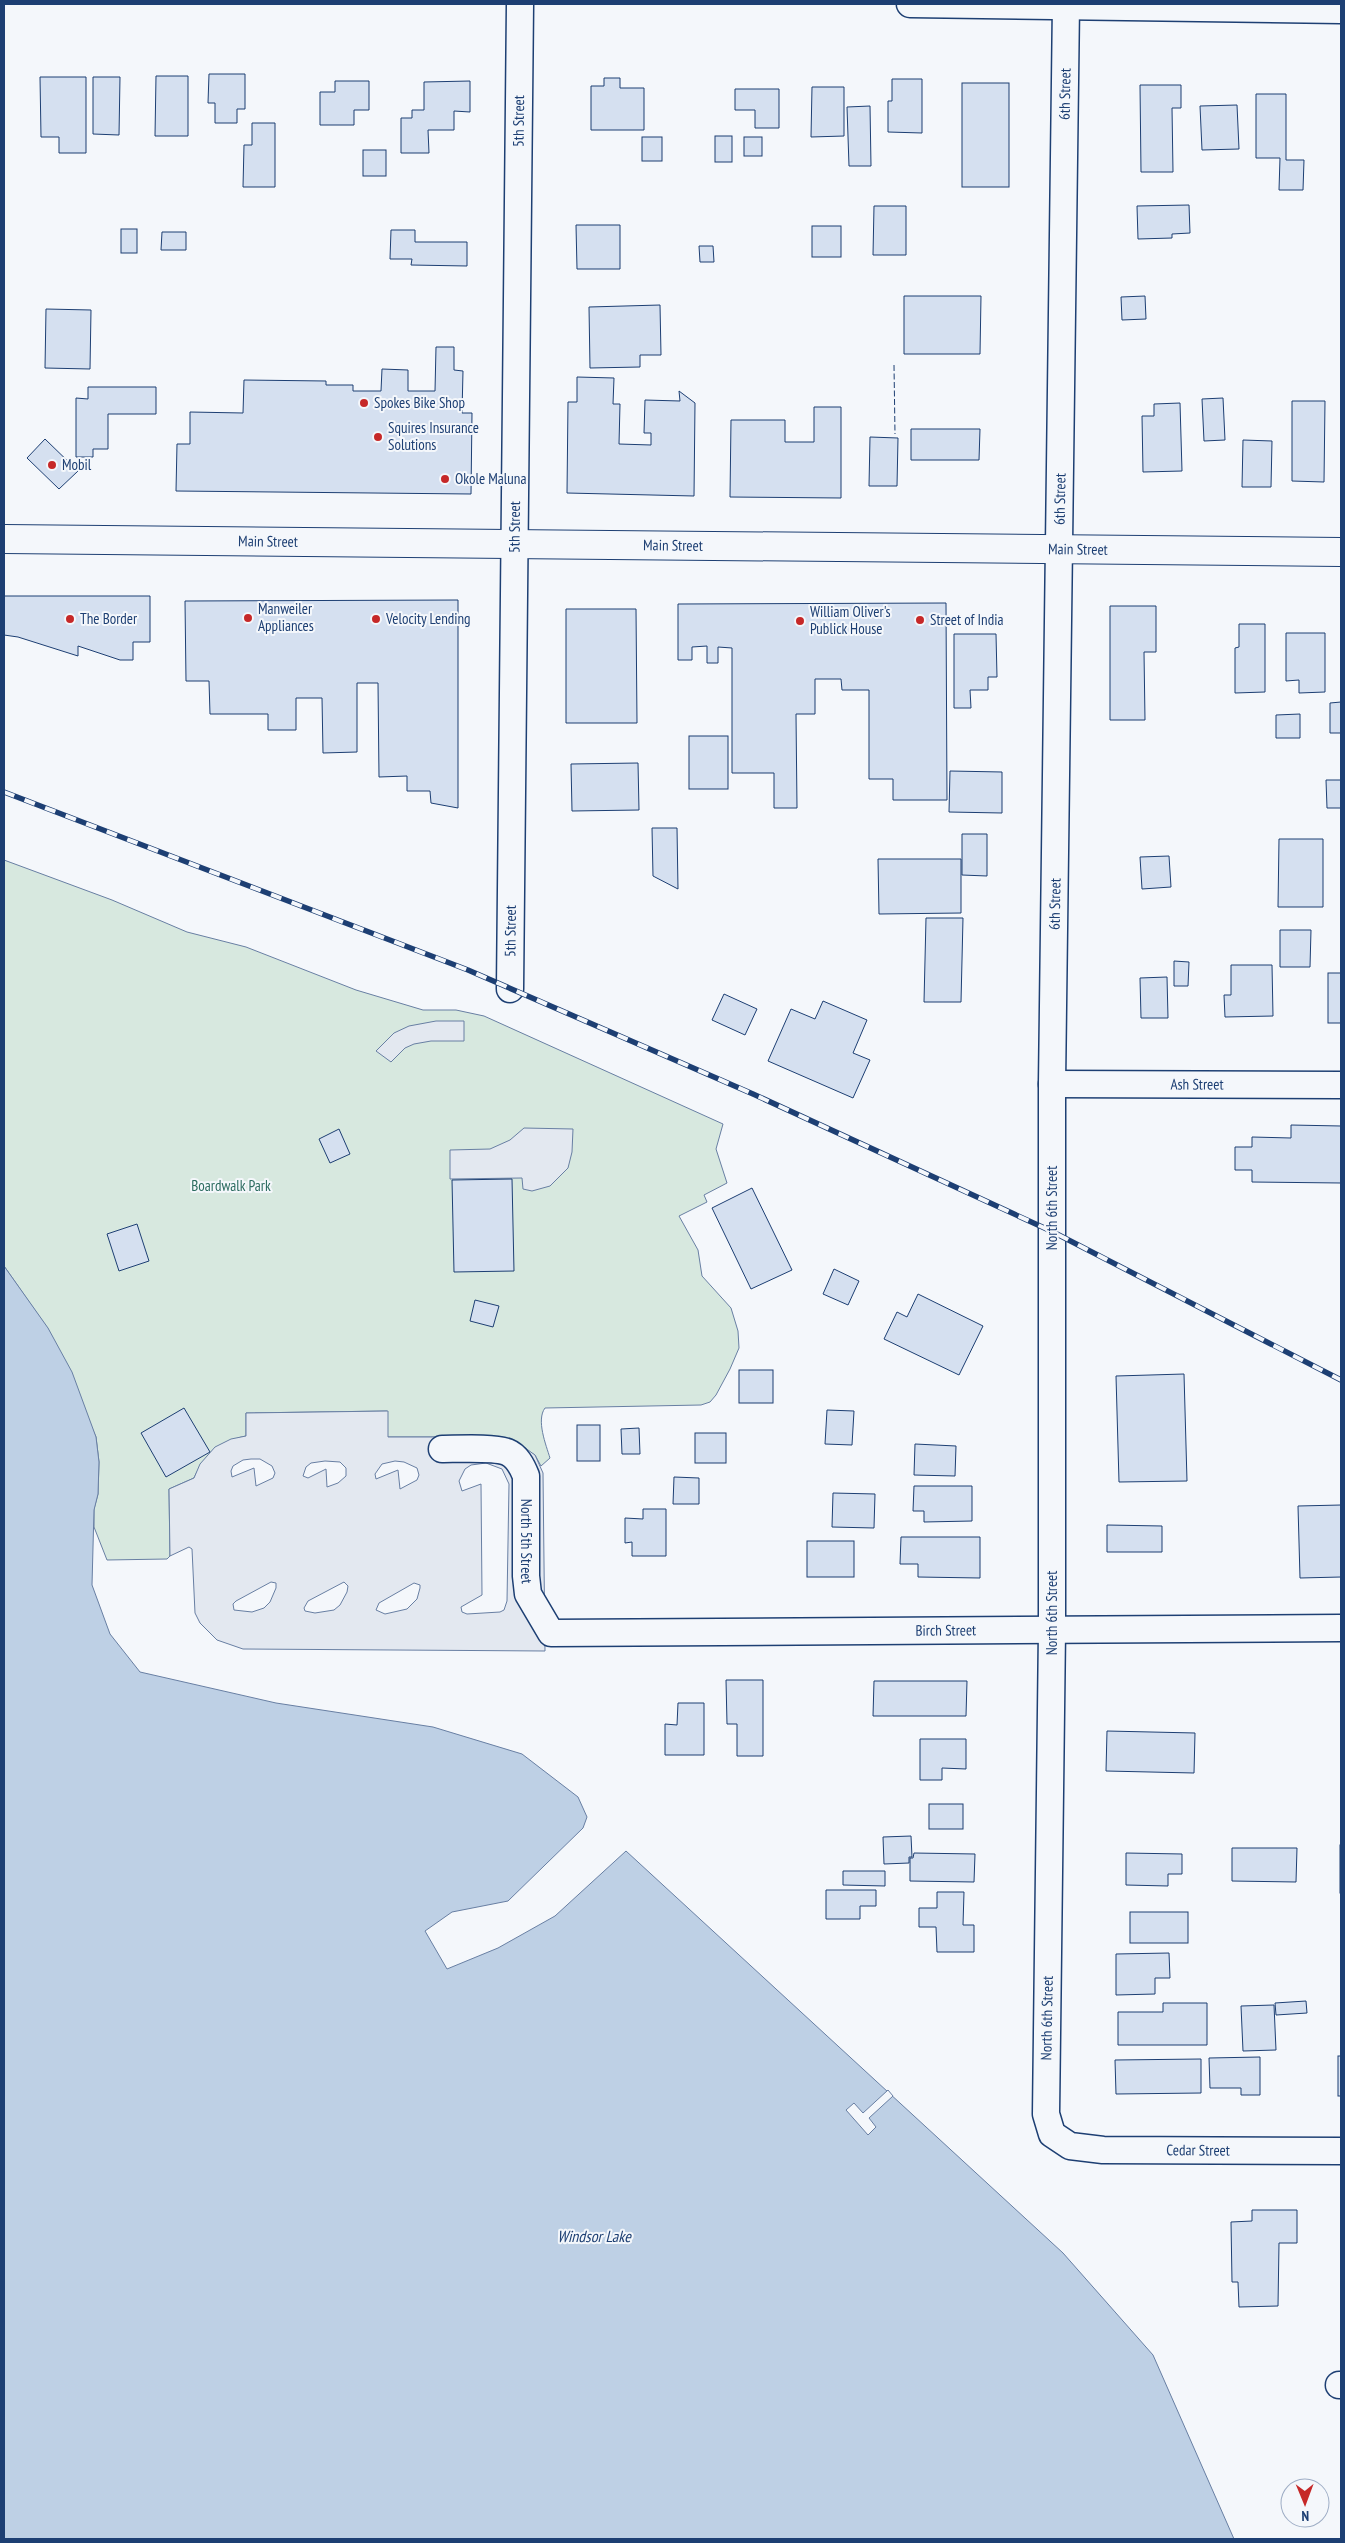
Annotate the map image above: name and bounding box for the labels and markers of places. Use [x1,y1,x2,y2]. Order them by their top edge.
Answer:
place label: Spokes Bike Shop [374,393,465,412]
marker: Spokes Bike Shop [358,397,370,409]
place label: Squires Insurance Solutions [388,418,479,454]
marker: Squires Insurance Solutions [372,431,384,443]
place label: Mobil [62,455,92,474]
marker: Mobil [46,459,58,471]
place label: Okole Maluna [455,469,526,488]
marker: Okole Maluna [439,473,451,485]
place label: Manweiler Appliances [258,599,314,635]
place label: William Oliver's Publick House [810,602,891,638]
place label: The Border [80,609,138,628]
place label: Velocity Lending [385,609,471,628]
place label: Street of India [930,610,1003,629]
marker: Manweiler Appliances [242,612,254,624]
marker: The Border [64,613,76,625]
marker: Velocity Lending [370,613,382,625]
marker: Street of India [914,614,926,626]
marker: William Oliver's Publick House [794,615,806,627]

